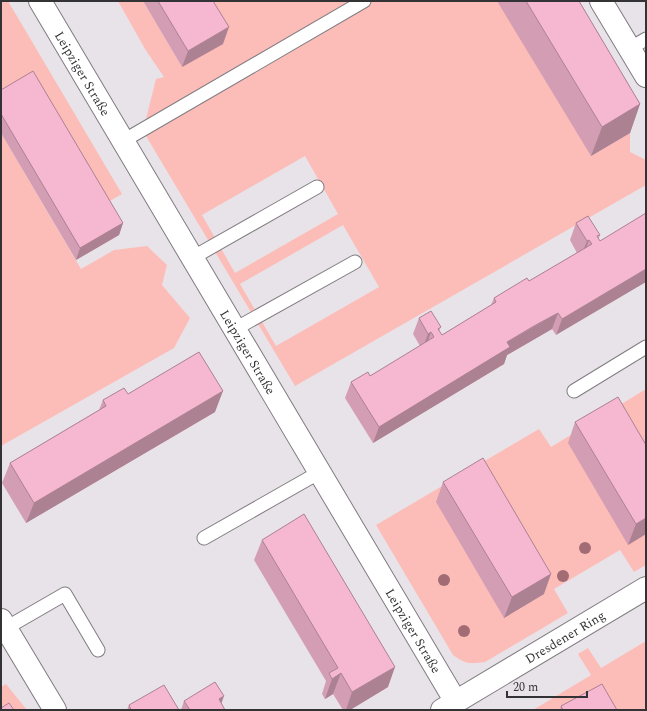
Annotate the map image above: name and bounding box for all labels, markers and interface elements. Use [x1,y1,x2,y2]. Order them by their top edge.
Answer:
street label: Leipziger Straße [49,28,115,120]
street label: Leipziger Straße [214,306,280,399]
street label: Leipziger Straße [380,585,446,677]
street label: Dresdener Ring [521,606,609,669]
scale bar [507,673,587,699]
text: 20 m [513,678,538,697]

